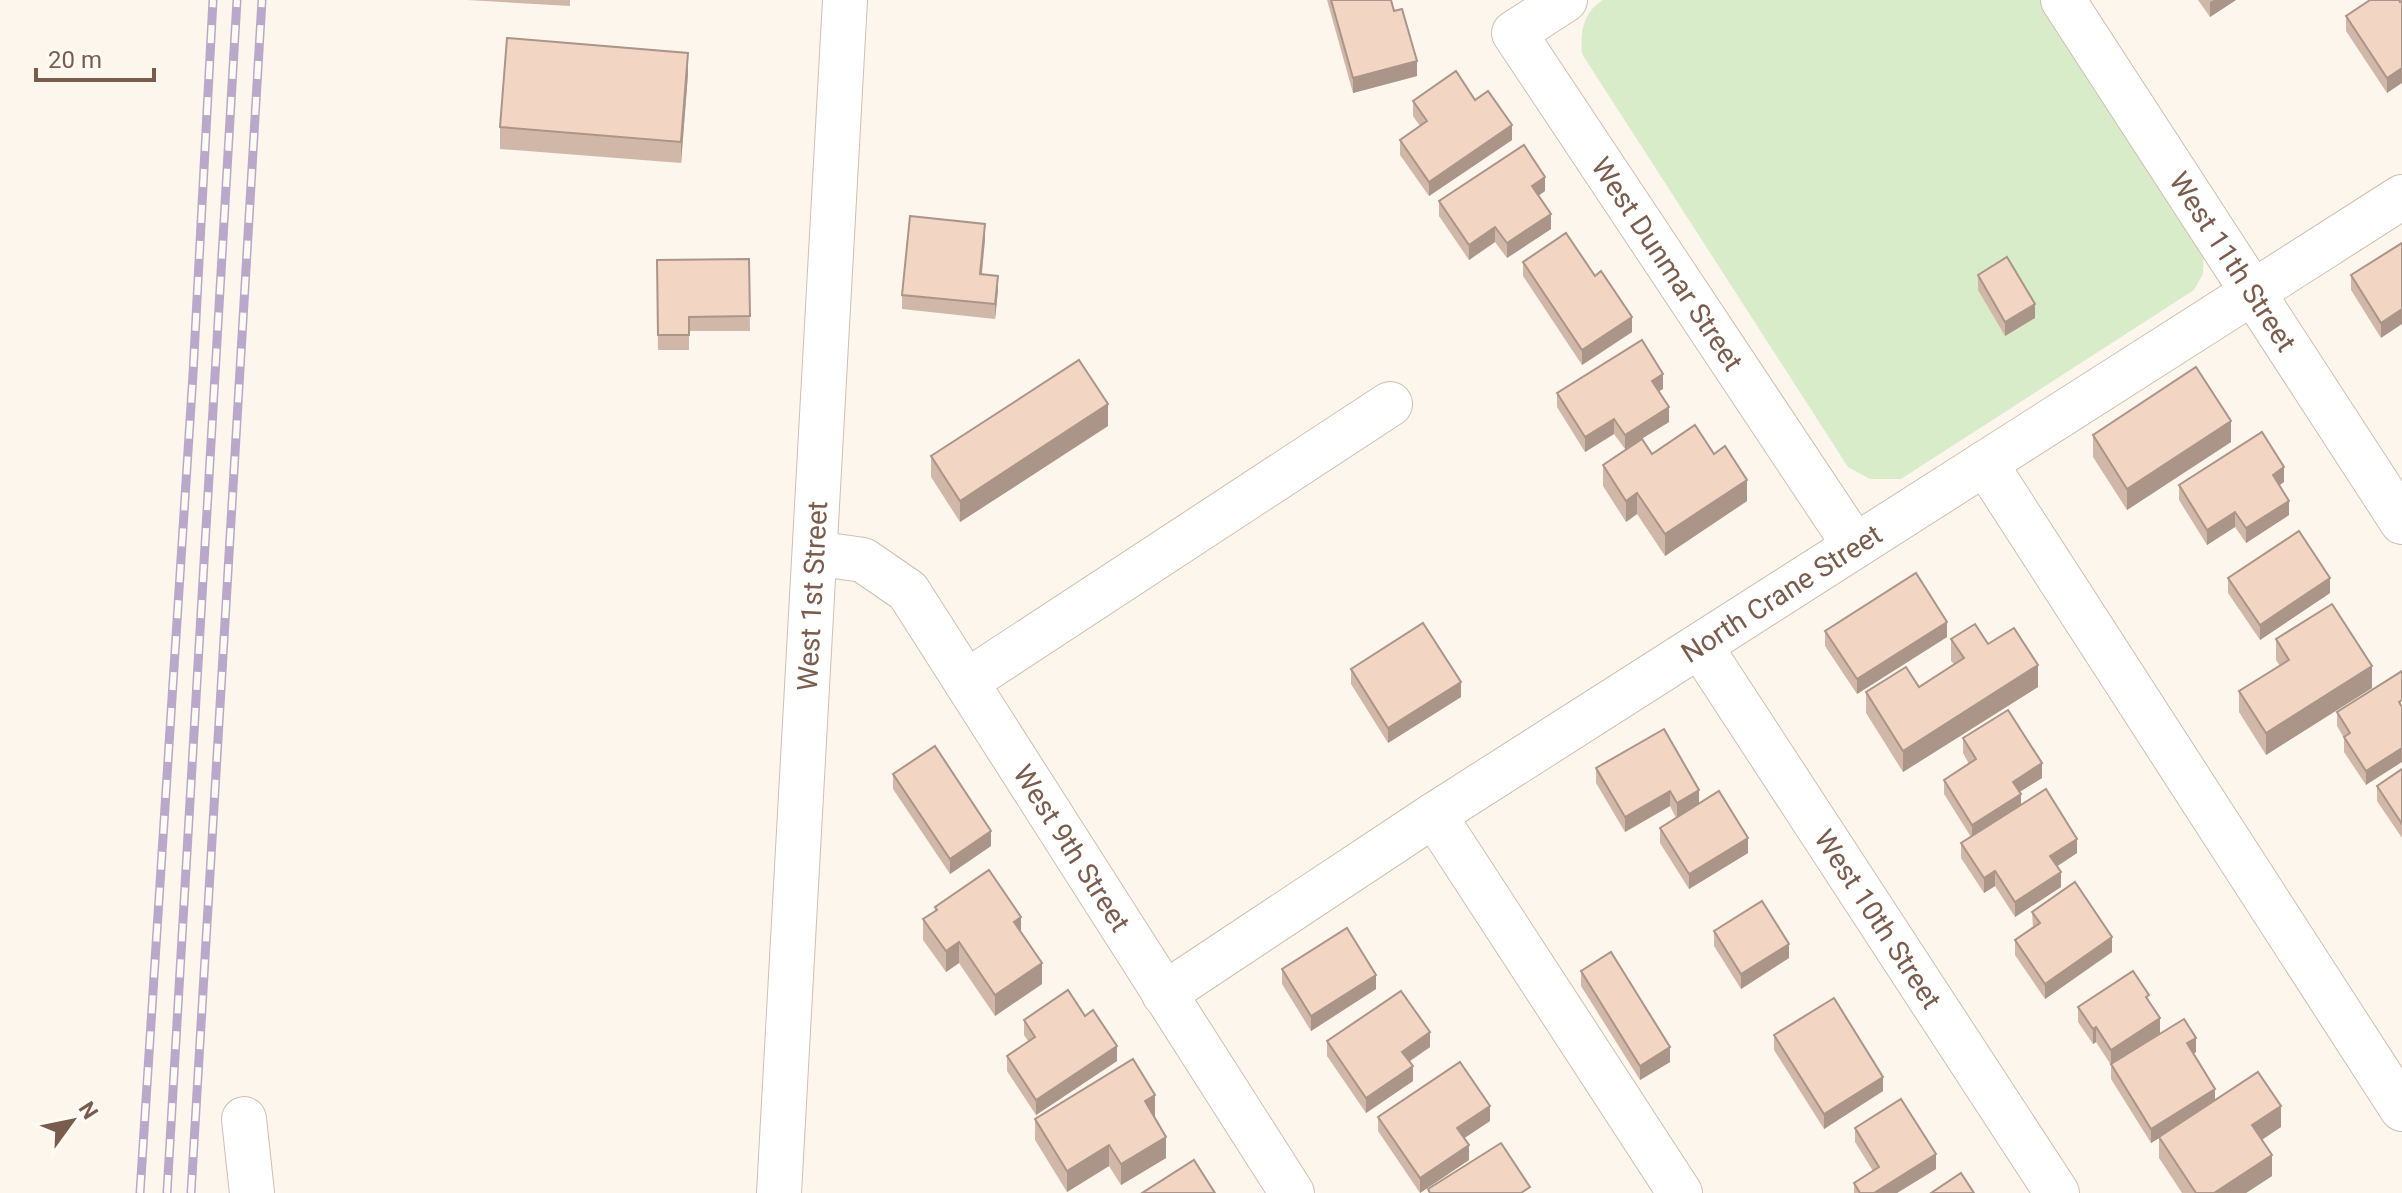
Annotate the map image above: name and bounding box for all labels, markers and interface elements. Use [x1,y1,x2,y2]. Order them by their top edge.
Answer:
scale bar [36,32,154,82]
text: 20 m [48,46,102,74]
street label: West Dunmar Street [1584,151,1750,377]
street label: West 11th Street [2162,166,2303,358]
street label: West 1st Street [791,500,834,692]
street label: North Crane Street [1675,518,1888,670]
street label: West 9th Street [1006,759,1137,938]
street label: West 10th Street [1807,824,1948,1015]
north arrow [32,1081,112,1161]
text: N [74,1097,103,1124]

